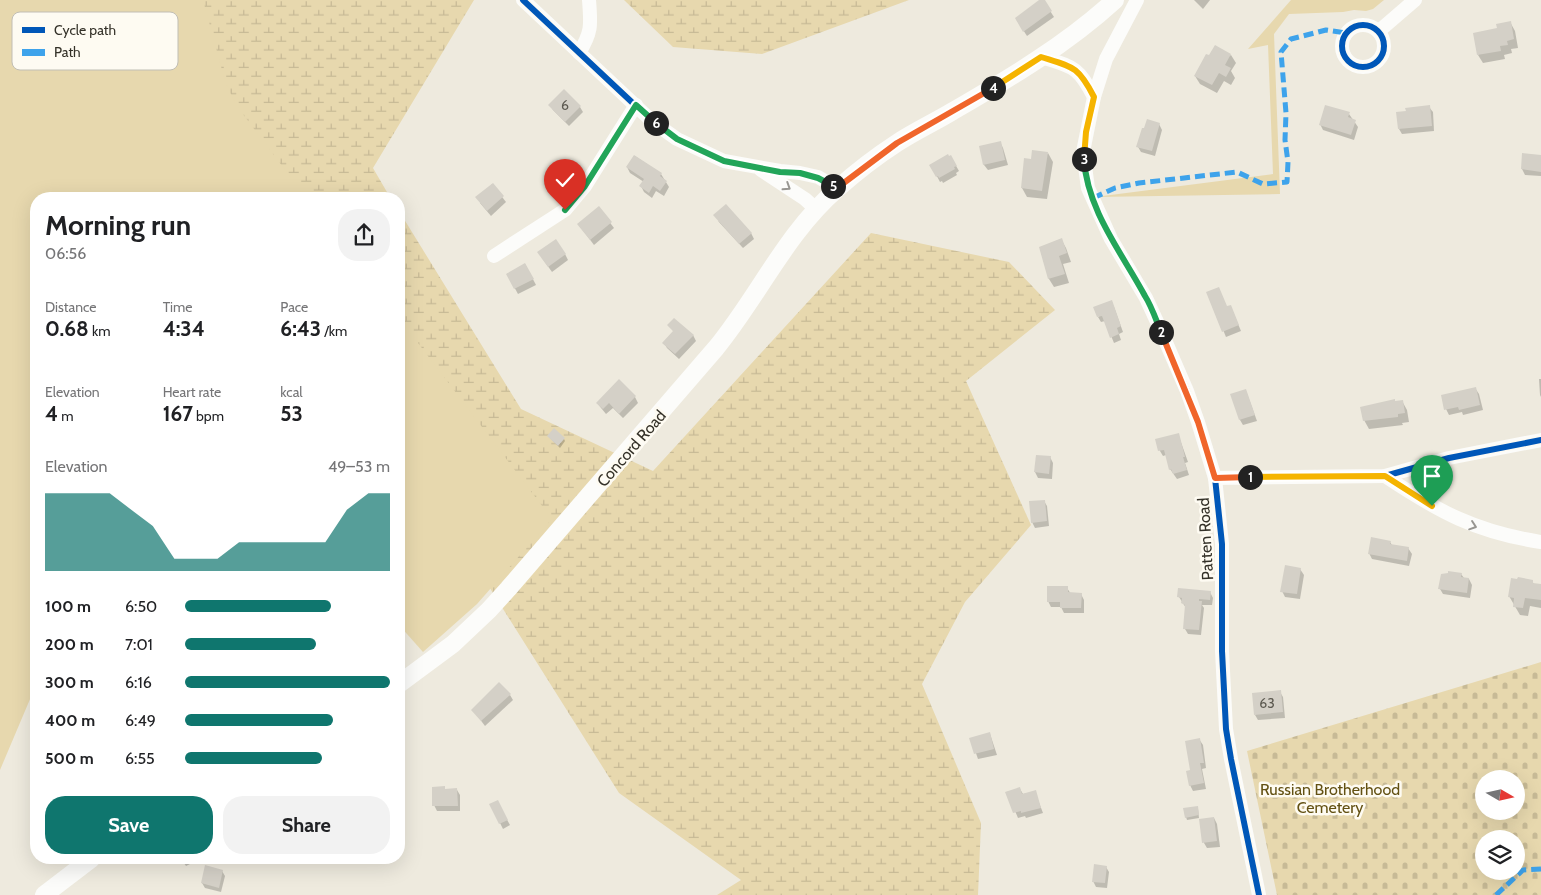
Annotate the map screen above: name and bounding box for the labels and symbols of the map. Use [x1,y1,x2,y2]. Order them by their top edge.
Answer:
legend [12,12,178,70]
text: Cycle path [54,21,116,39]
text: Path [54,43,81,61]
pin: 4 [980,76,1006,100]
house number: 6 [561,96,569,114]
pin: 6 [644,110,668,136]
pin: 3 [1072,146,1096,172]
pin [544,159,586,210]
pin: 5 [820,174,846,198]
one-way arrow [782,181,791,191]
pin: 2 [1148,320,1174,344]
street label: Concord Road [593,406,670,491]
pin [1411,455,1453,506]
pin: 1 [1238,464,1262,490]
street label: Patten Road [1194,497,1217,581]
one-way arrow [1469,520,1477,530]
house number: 63 [1259,694,1275,712]
north arrow [1475,770,1525,820]
park label: Russian Brotherhood Cemetery [1260,780,1400,817]

